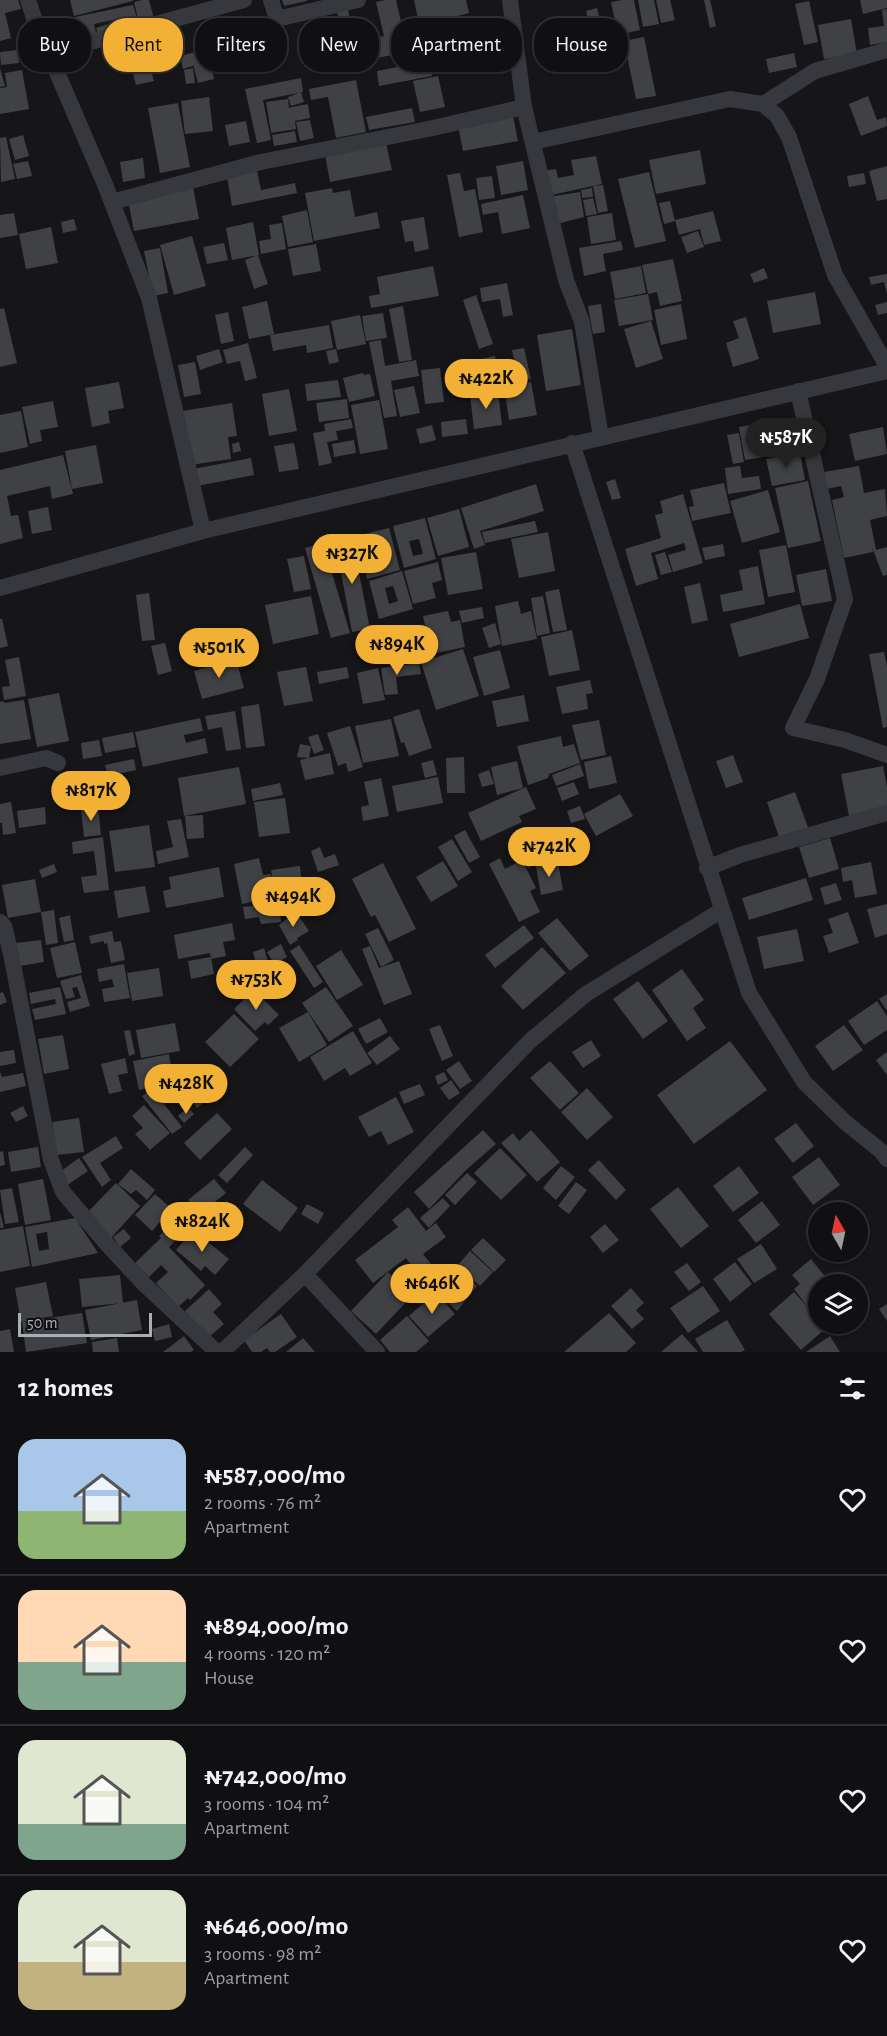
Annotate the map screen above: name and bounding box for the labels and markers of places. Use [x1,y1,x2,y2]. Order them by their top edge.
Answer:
pin: ₦422K [444,359,528,410]
pin: ₦587K [744,418,828,469]
pin: ₦327K [310,534,394,585]
pin: ₦894K [355,625,439,676]
pin: ₦501K [177,628,261,679]
pin: ₦817K [49,771,133,822]
pin: ₦742K [507,827,591,878]
pin: ₦494K [251,877,335,928]
pin: ₦753K [214,960,298,1011]
pin: ₦428K [144,1064,228,1115]
pin: ₦824K [160,1202,244,1253]
pin: ₦646K [390,1264,474,1315]

